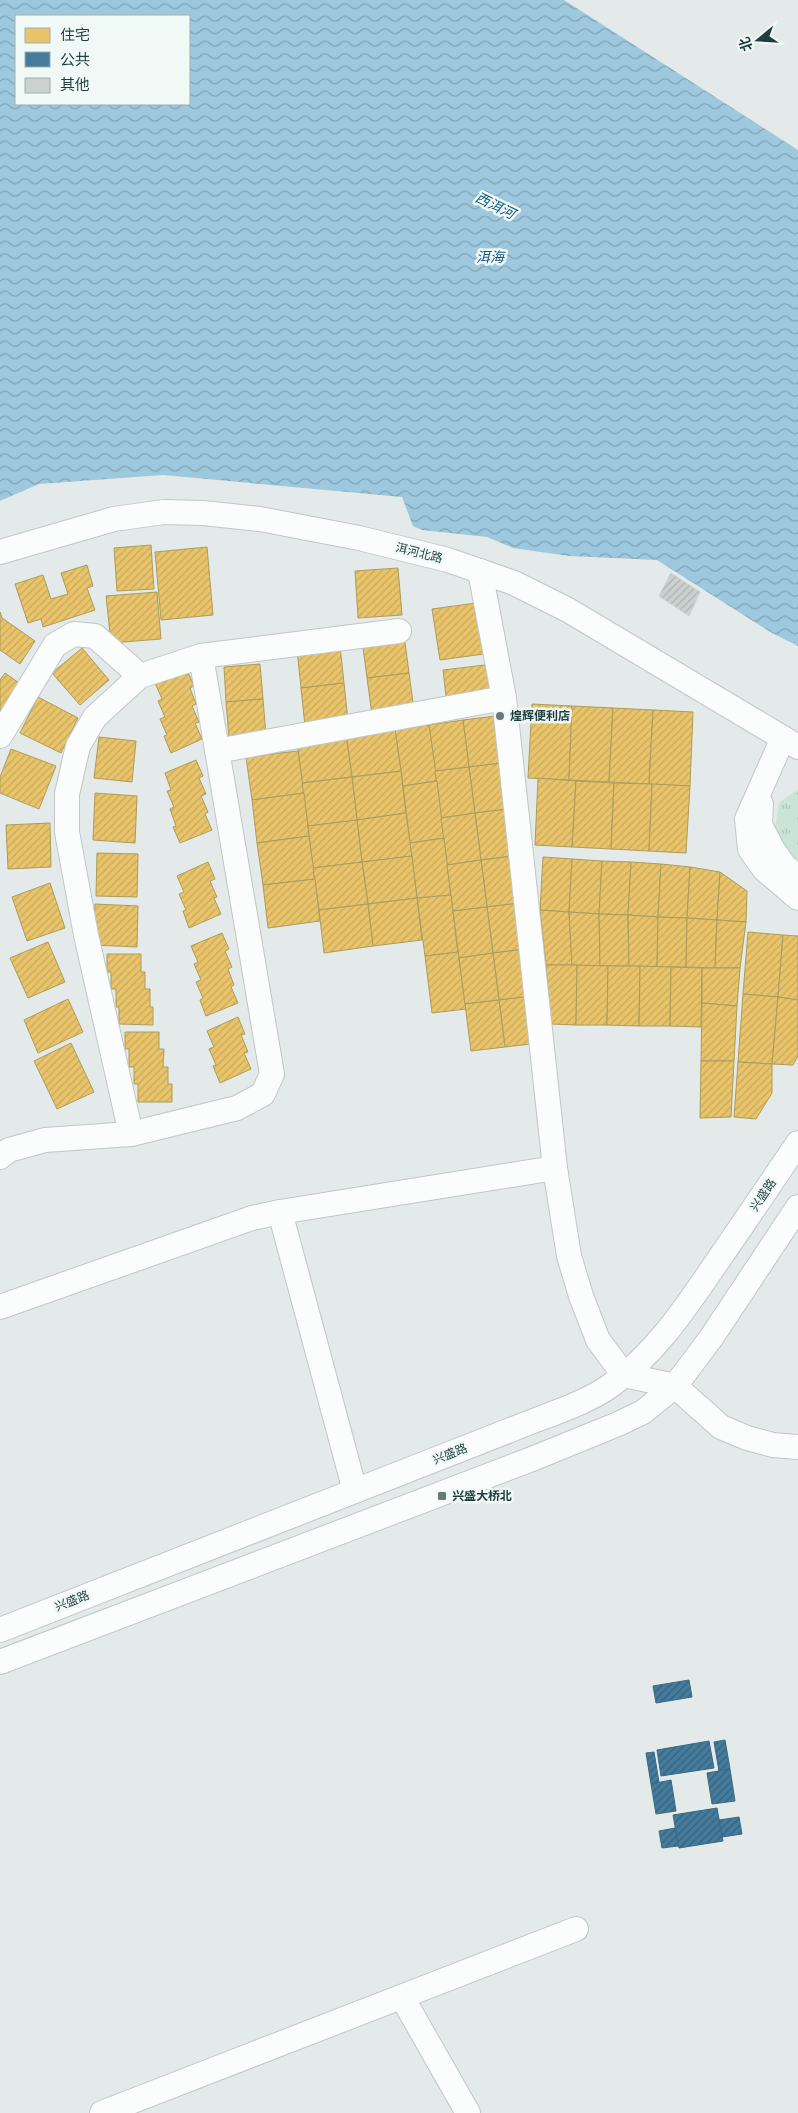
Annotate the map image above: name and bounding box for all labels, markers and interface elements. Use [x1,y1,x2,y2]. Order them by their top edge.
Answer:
legend [15,15,190,105]
north arrow [733,15,783,65]
text: 住宅 [60,26,90,44]
text: 北 [736,35,756,53]
text: 公共 [60,51,90,69]
text: 其他 [60,76,90,94]
water label: 西洱河 [472,189,520,224]
water label: 洱海 [476,249,506,266]
street label: 洱河北路 [394,540,444,566]
place label: 煌辉便利店 [510,709,570,723]
marker: 煌辉便利店 [494,710,506,722]
street label: 兴盛路 [747,1176,779,1214]
street label: 兴盛路 [431,1441,469,1467]
place label: 兴盛大桥北 [452,1489,512,1503]
marker: 兴盛大桥北 [436,1490,448,1502]
street label: 兴盛路 [53,1588,91,1614]

